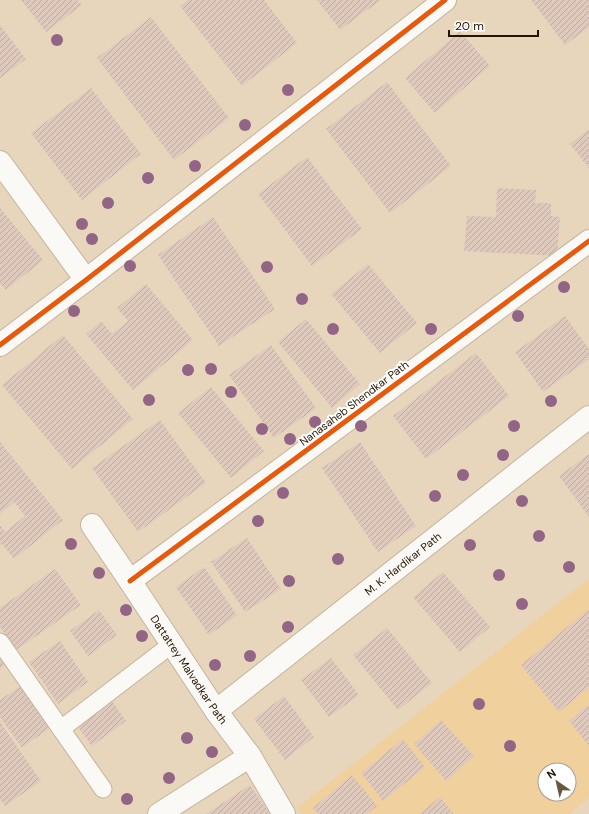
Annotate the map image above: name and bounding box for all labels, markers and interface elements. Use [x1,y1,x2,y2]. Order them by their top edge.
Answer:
scale bar [449,12,538,38]
text: 20 m [455,18,484,34]
street label: Nanasaheb Shendkar Path [297,357,411,449]
street label: M. K. Hardikar Path [362,529,444,598]
street label: Dattatrey Malvadkar Path [147,612,230,727]
north arrow [537,762,577,802]
text: N [544,766,559,782]

